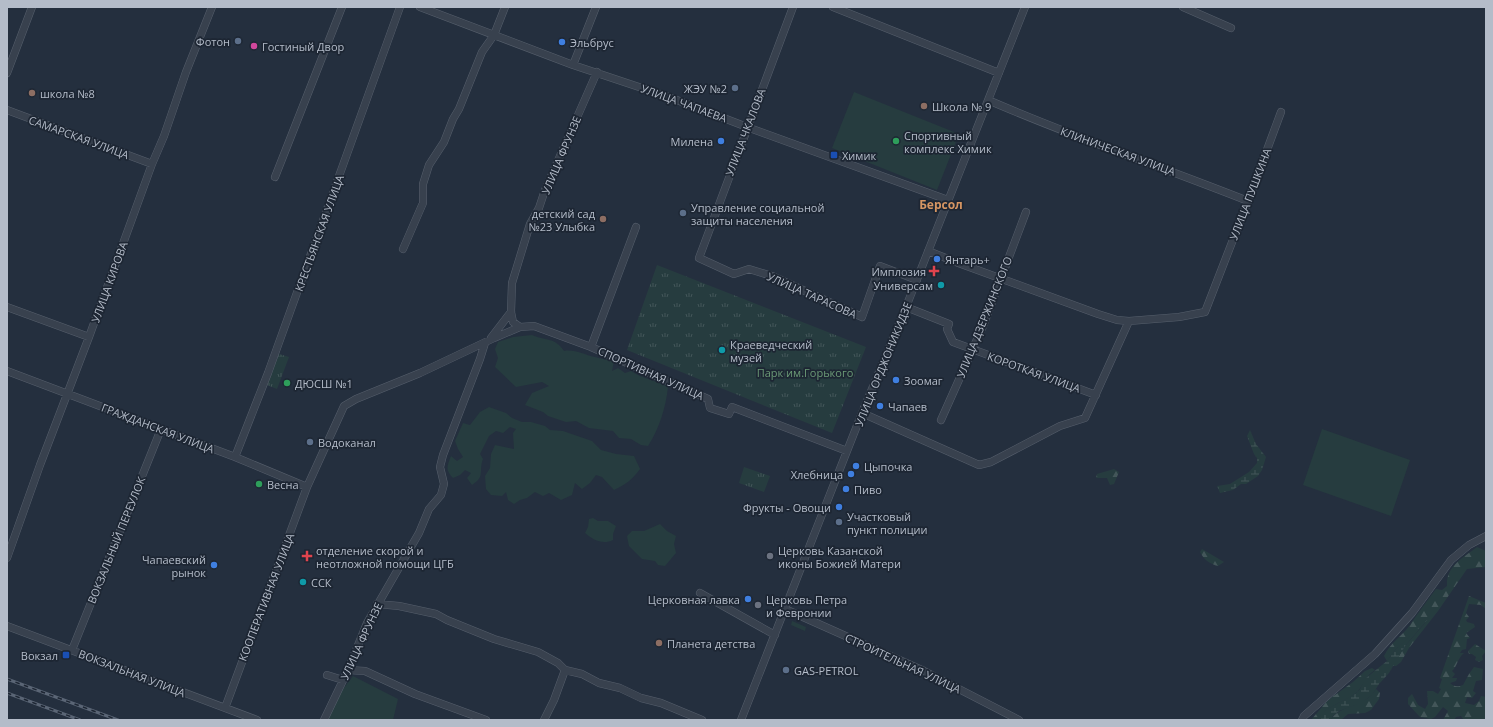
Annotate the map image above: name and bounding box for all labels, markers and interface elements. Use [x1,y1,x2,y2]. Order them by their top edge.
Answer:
place label: Фотон [196,34,230,49]
place label: Эльбрус [570,35,614,50]
marker: Фотон [233,36,243,46]
marker: Эльбрус [557,37,567,47]
place label: Гостиный Двор [262,39,344,54]
marker: Гостиный Двор [249,41,259,51]
street label: УЛИЦА ЧАПАЕВА [639,80,729,126]
place label: ЖЭУ №2 [684,81,727,96]
marker: ЖЭУ №2 [730,83,740,93]
place label: школа №8 [40,86,95,101]
street label: УЛИЦА ЧКАЛОВА [721,86,769,178]
marker: школа №8 [27,88,37,98]
place label: Школа № 9 [932,99,991,114]
marker: Школа № 9 [919,101,929,111]
street label: САМАРСКАЯ УЛИЦА [27,112,131,162]
street label: УЛИЦА ФРУНЗЕ [538,114,584,196]
street label: КЛИНИЧЕСКАЯ УЛИЦА [1058,123,1178,179]
place label: Спортивный комплекс Химик [904,128,992,156]
place label: Милена [671,134,713,149]
marker: Милена [716,136,726,146]
marker: Спортивный комплекс Химик [891,136,901,146]
street label: УЛИЦА ПУШКИНА [1226,146,1274,242]
place label: Химик [842,148,876,163]
marker: Химик [829,150,839,160]
street label: КРЕСТЬЯНСКАЯ УЛИЦА [291,173,347,293]
district label: Берсол [919,196,963,213]
place label: Управление социальной защиты населения [691,200,824,228]
place label: детский сад №23 Улыбка [528,206,596,234]
marker: Управление социальной защиты населения [678,208,688,218]
marker: детский сад №23 Улыбка [598,214,608,224]
street label: УЛИЦА КИРОВА [87,239,131,325]
place label: Янтарь+ [945,252,990,267]
marker: Янтарь+ [932,254,942,264]
street label: УЛИЦА ДЗЕРЖИНСКОГО [953,254,1015,380]
place label: Имплозия [871,264,926,279]
marker: Имплозия [929,266,939,276]
street label: УЛИЦА ТАРАСОВА [765,268,859,322]
place label: Универсам [874,278,933,293]
marker: Универсам [936,280,946,290]
street label: УЛИЦА ОРДЖОНИКИДЗЕ [851,300,915,428]
place label: Краеведческий музей [730,337,812,365]
street label: СПОРТИВНАЯ УЛИЦА [596,343,706,403]
marker: Краеведческий музей [717,345,727,355]
street label: КОРОТКАЯ УЛИЦА [985,348,1083,396]
park label: Парк им.Горького [757,365,854,380]
place label: Зоомаг [904,373,943,388]
marker: Зоомаг [891,375,901,385]
place label: ДЮСШ №1 [295,376,353,391]
marker: ДЮСШ №1 [282,378,292,388]
place label: Чапаев [888,399,927,414]
street label: ГРАЖДАНСКАЯ УЛИЦА [100,400,217,456]
marker: Чапаев [875,401,885,411]
place label: Водоканал [318,435,376,450]
marker: Водоканал [305,437,315,447]
place label: Цыпочка [864,459,912,474]
marker: Цыпочка [851,461,861,471]
place label: Хлебница [791,467,843,482]
marker: Хлебница [846,469,856,479]
street label: ВОКЗАЛЬНЫЙ ПЕРЕУЛОК [84,474,148,606]
place label: Весна [267,477,299,492]
marker: Весна [254,479,264,489]
place label: Пиво [854,482,882,497]
marker: Пиво [841,484,851,494]
place label: Фрукты - Овощи [743,500,831,515]
marker: Фрукты - Овощи [834,502,844,512]
place label: Участковый пункт полиции [847,509,928,537]
marker: Участковый пункт полиции [834,517,844,527]
street label: КООПЕРАТИВНАЯ УЛИЦА [235,531,297,663]
place label: отделение скорой и неотложной помощи ЦГБ [316,543,454,571]
place label: Церковь Казанской иконы Божией Матери [778,543,901,571]
marker: отделение скорой и неотложной помощи ЦГБ [301,550,313,562]
marker: Церковь Казанской иконы Божией Матери [765,551,775,561]
place label: Чапаевский рынок [142,552,206,580]
marker: Чапаевский рынок [209,560,219,570]
place label: ССК [311,575,332,590]
marker: ССК [298,577,308,587]
place label: Церковная лавка [648,592,740,607]
place label: Церковь Петра и Февронии [766,592,847,620]
marker: Церковная лавка [743,594,753,604]
street label: УЛИЦА ФРУНЗЕ [337,600,385,682]
marker: Церковь Петра и Февронии [753,600,763,610]
street label: СТРОИТЕЛЬНАЯ УЛИЦА [843,630,963,696]
place label: Планета детства [667,636,755,651]
marker: Планета детства [654,638,664,648]
street label: ВОКЗАЛЬНАЯ УЛИЦА [76,646,188,700]
place label: Вокзал [21,648,58,663]
marker: Вокзал [61,650,71,660]
place label: GAS-PETROL [794,663,859,678]
marker: GAS-PETROL [781,665,791,675]

